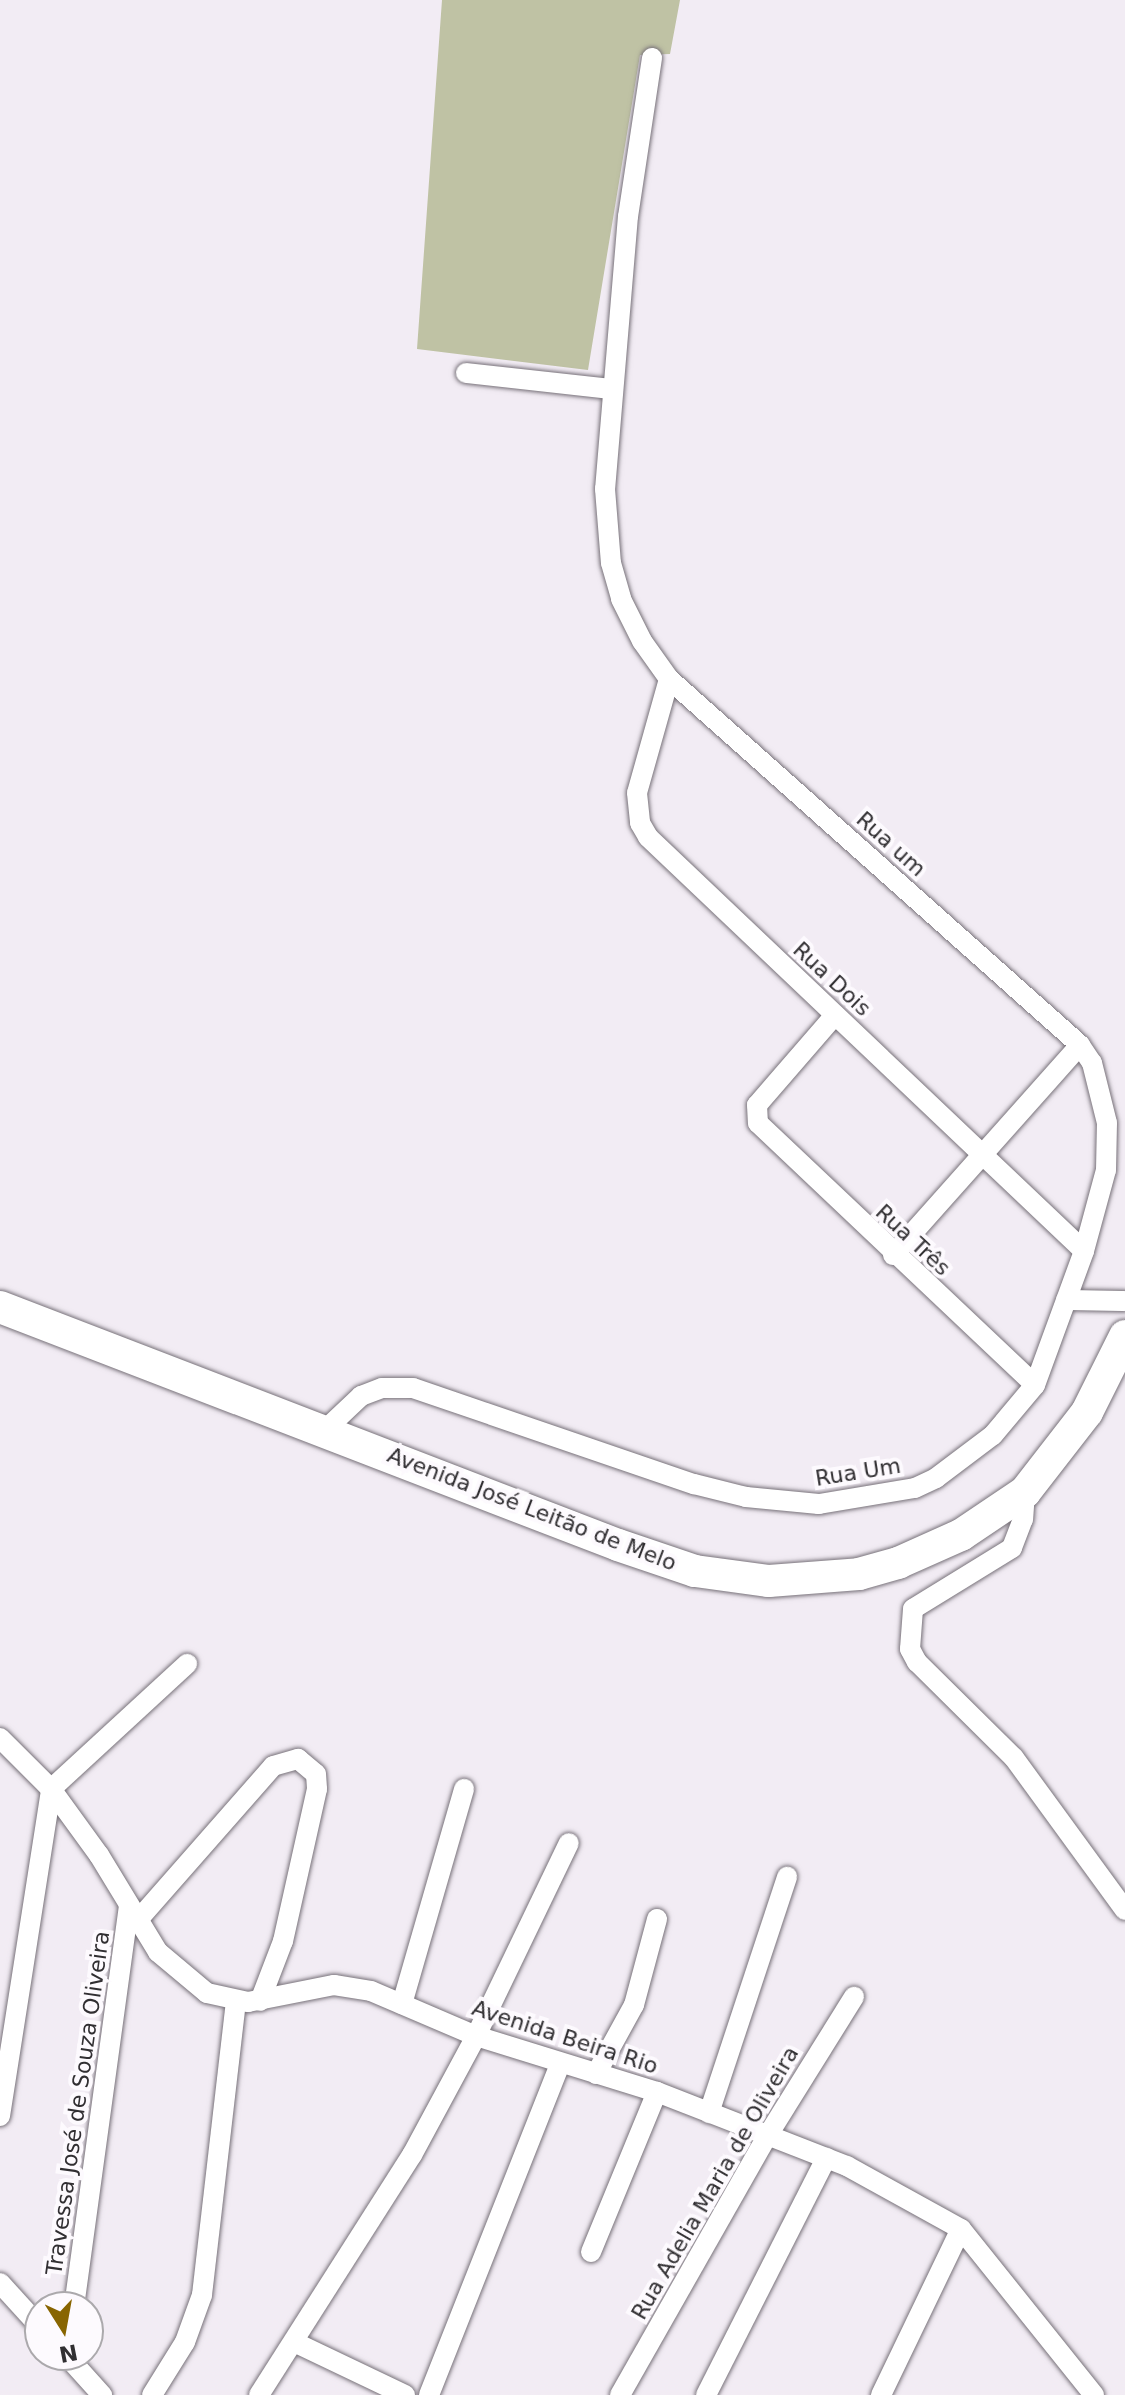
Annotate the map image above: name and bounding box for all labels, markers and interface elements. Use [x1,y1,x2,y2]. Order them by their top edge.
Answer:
street label: Rua um [851,806,931,882]
street label: Rua Dois [788,936,876,1022]
street label: Rua Três [870,1199,956,1281]
street label: Avenida José Leitão de Melo [384,1442,680,1576]
street label: Rua Um [813,1452,903,1492]
street label: Travessa José de Souza Oliveira [41,1929,115,2277]
street label: Avenida Beira Rio [469,1994,661,2080]
street label: Rua Adelia Maria de Oliveira [626,2042,804,2324]
north arrow [24,2291,104,2371]
text: N [57,2339,80,2367]

